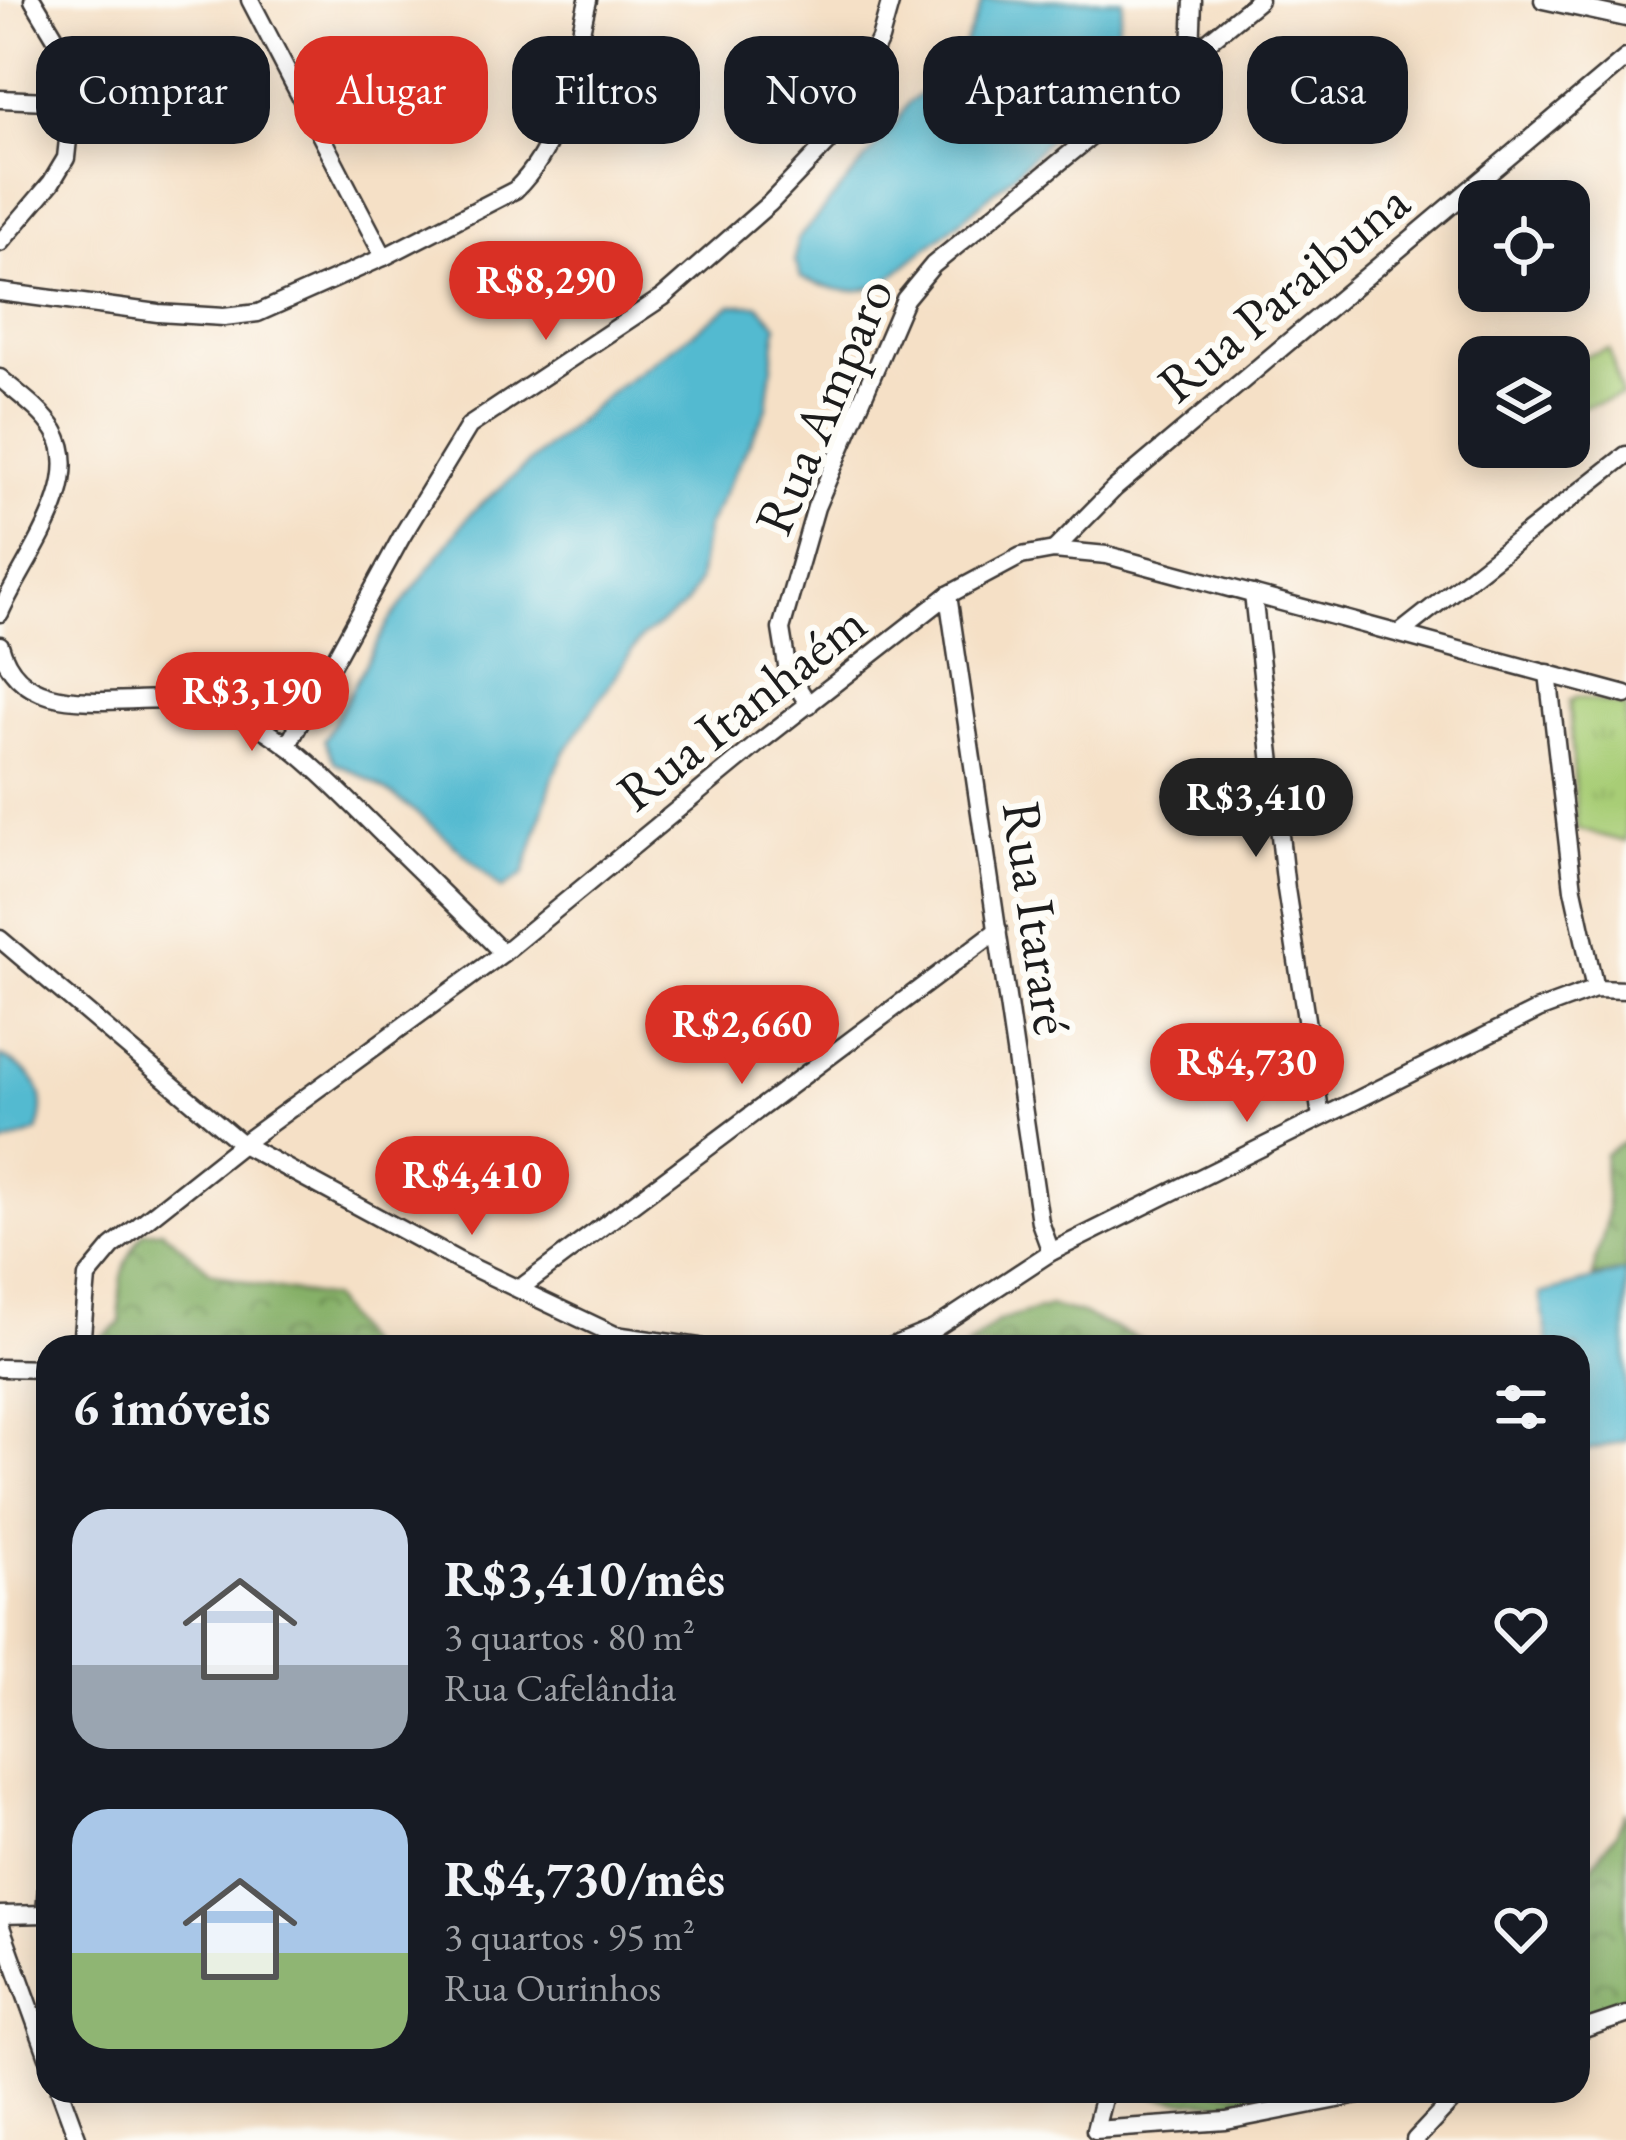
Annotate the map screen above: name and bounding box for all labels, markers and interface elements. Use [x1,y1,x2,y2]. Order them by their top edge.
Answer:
chip: Comprar [36,36,270,144]
chip: Alugar [294,36,488,144]
chip: Filtros [512,36,700,144]
chip: Novo [724,36,899,144]
chip: Apartamento [923,36,1223,144]
chip: Casa [1247,36,1408,144]
street label: Rua Paraibuna [1143,166,1423,418]
map controls [1458,180,1590,468]
button: locate [1458,180,1590,312]
pin: R$8,290 [435,241,657,343]
text: R$8,290 [476,254,616,305]
street label: Rua Amparo [738,267,908,545]
button: layers [1458,336,1590,468]
street label: Rua Itanhaém [602,588,880,826]
pin: R$3,190 [141,652,363,754]
text: R$3,190 [182,665,322,716]
pin: R$3,410 [1145,758,1367,860]
text: R$3,410 [1186,771,1326,822]
street label: Rua Itararé [987,797,1089,1039]
pin: R$2,660 [631,985,853,1087]
text: R$2,660 [672,998,812,1049]
pin: R$4,730 [1136,1023,1358,1125]
text: R$4,730 [1177,1036,1317,1087]
pin: R$4,410 [361,1136,583,1238]
text: R$4,410 [402,1149,542,1200]
text: 6 imóveis [72,1374,271,1440]
icon: filters [1488,1374,1554,1440]
text: R$3,410/mês [444,1545,725,1611]
icon: home [168,1557,312,1701]
icon: heart [1488,1596,1554,1662]
text: 3 quartos · 80 m² [444,1611,695,1662]
text: Rua Cafelândia [444,1662,676,1713]
text: R$4,730/mês [444,1845,725,1911]
icon: home [168,1857,312,2001]
icon: heart [1488,1896,1554,1962]
text: 3 quartos · 95 m² [444,1911,695,1962]
text: Rua Ourinhos [444,1962,661,2013]

